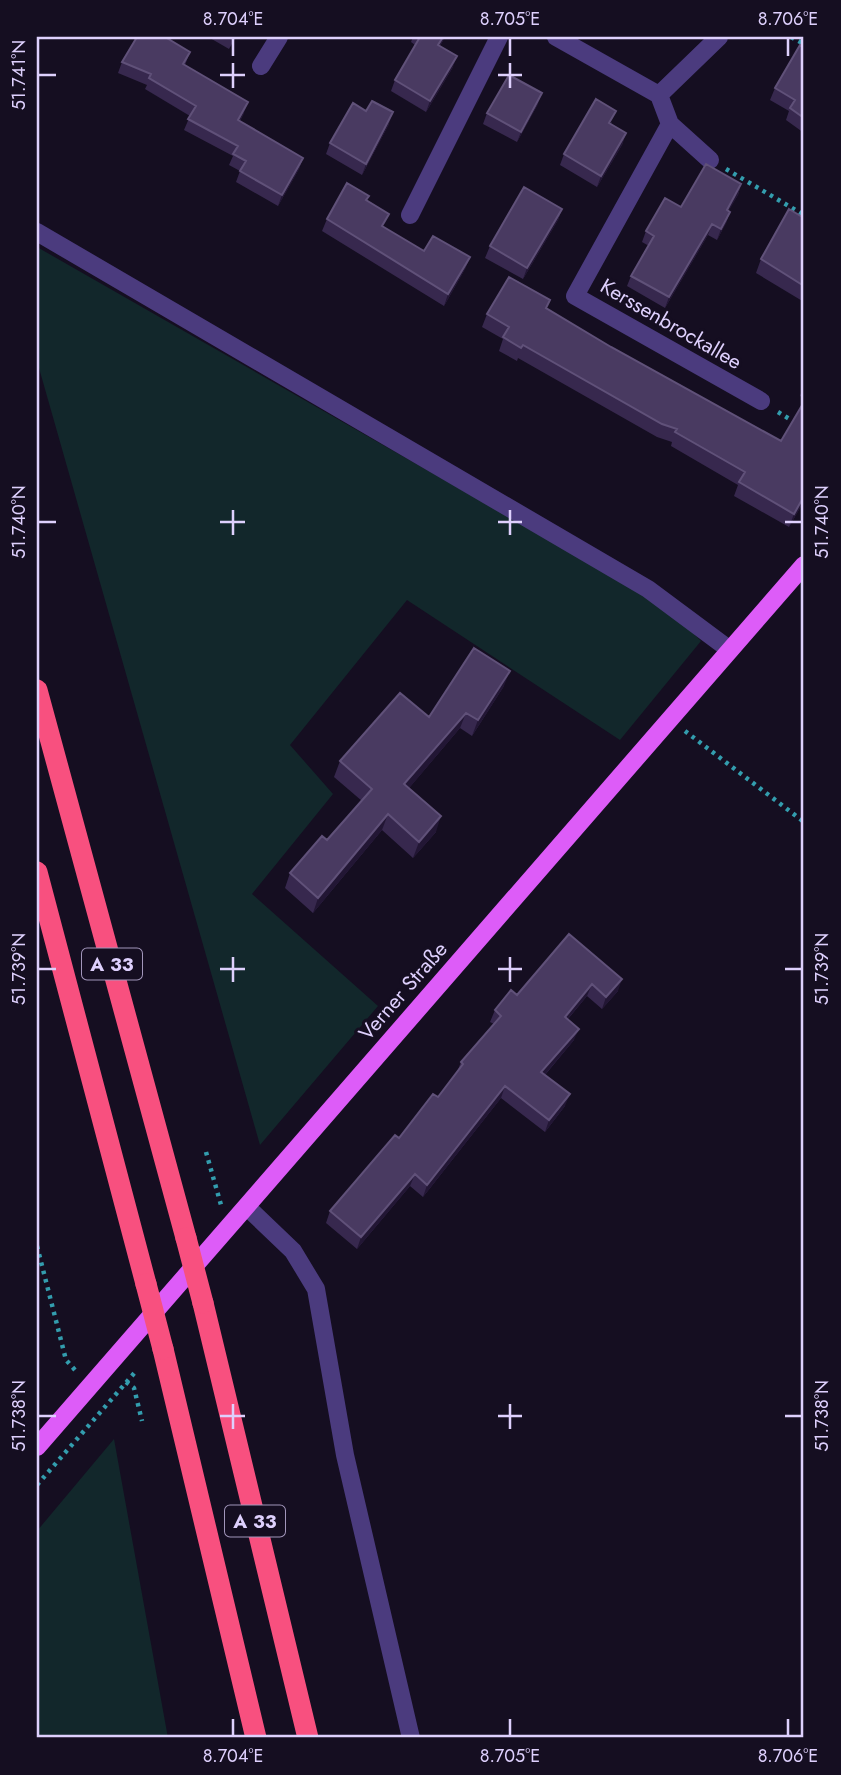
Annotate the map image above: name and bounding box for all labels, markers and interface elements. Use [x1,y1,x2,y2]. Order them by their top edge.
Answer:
text: 8.704°E [203,6,263,32]
text: 8.705°E [480,6,540,32]
text: 8.706°E [758,6,818,32]
text: 51.741°N [6,40,32,110]
street label: Kerssenbrockallee [595,271,748,377]
text: 51.740°N [6,485,32,559]
text: 51.740°N [809,485,835,559]
text: 51.739°N [6,933,32,1005]
text: 51.739°N [809,933,835,1005]
street label: Verner Straße [352,935,454,1047]
road number: A 33 [82,948,142,980]
text: 51.738°N [6,1380,32,1452]
text: 51.738°N [809,1380,835,1452]
road number: A 33 [225,1506,285,1536]
text: 8.704°E [203,1743,263,1769]
text: 8.705°E [480,1743,540,1769]
text: 8.706°E [758,1743,818,1769]

